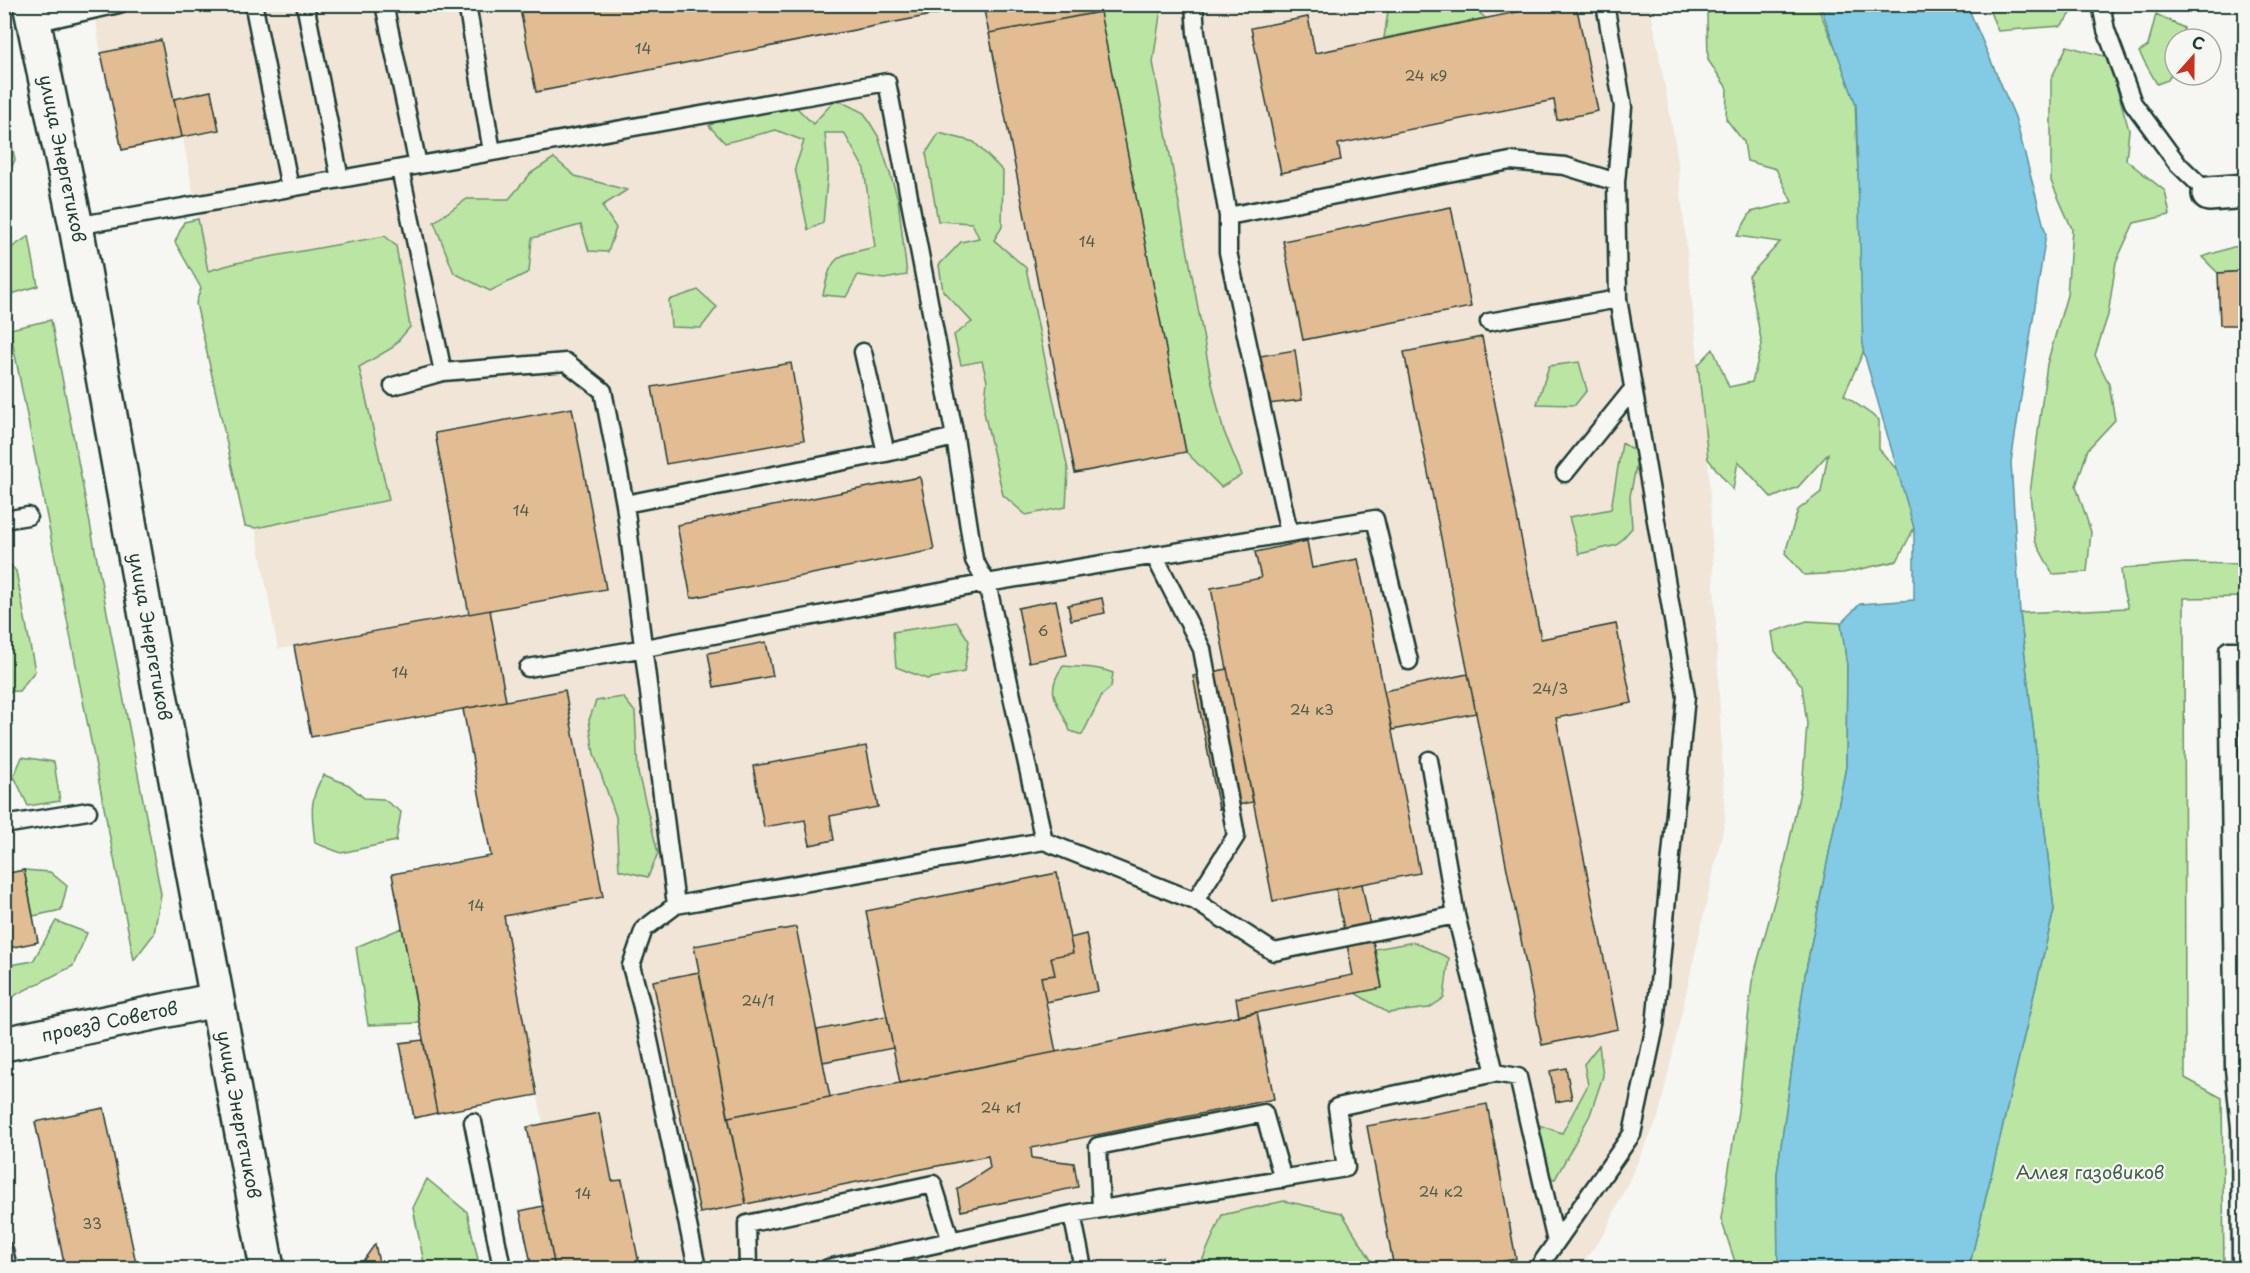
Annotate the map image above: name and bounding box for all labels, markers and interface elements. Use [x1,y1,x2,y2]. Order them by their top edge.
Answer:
north arrow [2163,27,2223,87]
text: С [2189,29,2209,55]
house number: 14 [635,36,651,59]
house number: 24 к9 [1405,63,1447,86]
street label: улица Энергетиков [33,72,94,244]
house number: 14 [1079,229,1095,252]
house number: 14 [513,498,529,521]
street label: улица Энергетиков [123,550,180,723]
house number: 6 [1038,618,1048,641]
house number: 14 [392,660,408,683]
house number: 24/3 [1532,676,1568,699]
house number: 24 к3 [1290,697,1334,720]
house number: 14 [468,893,484,916]
house number: 24/1 [741,988,775,1011]
street label: проезд Советов [39,993,180,1048]
street label: улица Энергетиков [211,1028,269,1200]
house number: 24 к1 [981,1095,1021,1118]
park label: Аллея газовиков [2016,1158,2164,1185]
house number: 24 к2 [1419,1179,1463,1202]
house number: 14 [575,1181,591,1204]
house number: 33 [82,1211,102,1234]

